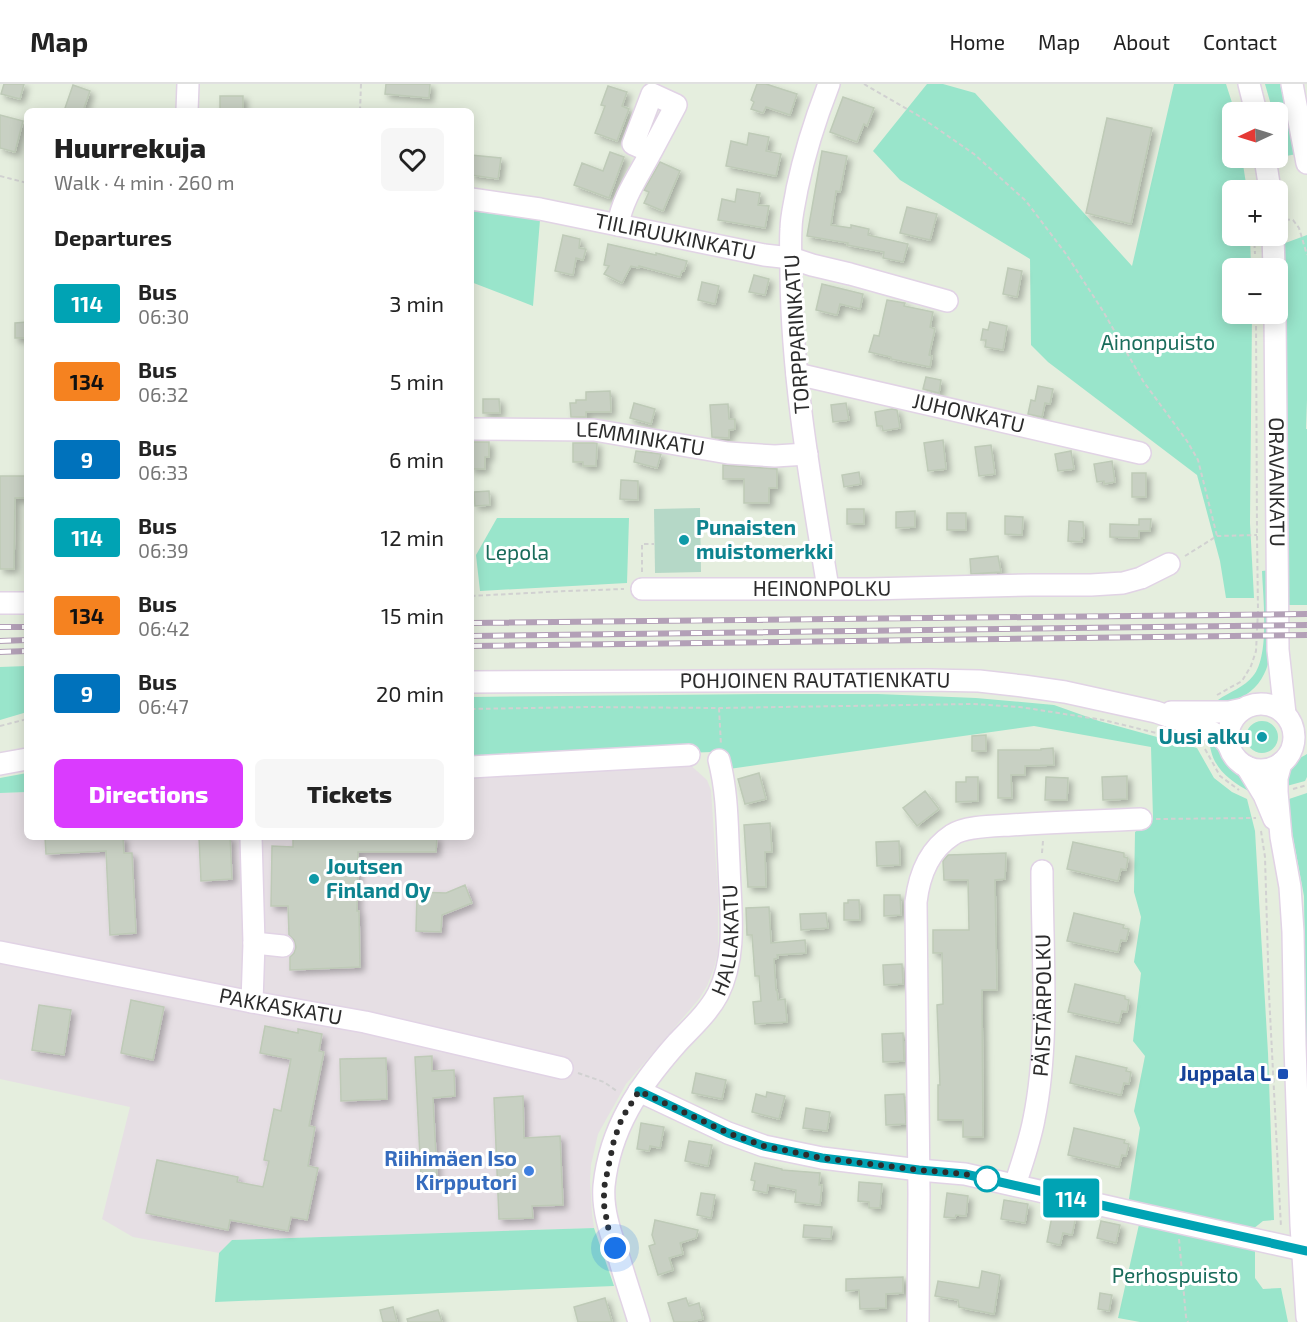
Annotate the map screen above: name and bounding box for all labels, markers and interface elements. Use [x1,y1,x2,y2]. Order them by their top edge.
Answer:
text: Map [30,24,88,58]
text: Home [949,29,1005,54]
text: Map [1038,29,1080,54]
text: About [1113,29,1170,54]
text: Contact [1203,29,1277,54]
north arrow [1222,102,1288,168]
map controls [1222,102,1288,324]
button: heart [381,128,444,191]
text: Huurrekuja [54,130,206,164]
text: Walk · 4 min · 260 m [54,170,234,194]
button: + [1222,180,1288,246]
street label: TIILIRUUKINKATU [593,207,758,264]
text: Departures [54,224,172,250]
street label: TORPPARINKATU [777,254,814,415]
button: − [1222,258,1288,324]
text: Bus [138,278,177,304]
text: 3 min [389,290,444,316]
text: 114 [71,291,103,316]
text: 06:30 [138,304,189,328]
park label: Ainonpuisto [1101,329,1215,354]
text: Bus [138,356,177,382]
text: 5 min [390,368,444,394]
text: 134 [70,369,104,394]
text: 06:32 [138,382,189,406]
street label: JUHONKATU [910,387,1027,437]
street label: LEMMINKATU [576,416,707,460]
street label: ORAVANKATU [1265,417,1291,547]
text: Bus [138,434,177,460]
text: 6 min [389,446,444,472]
text: 9 [81,447,93,472]
text: 06:33 [138,460,188,484]
text: Bus [138,512,177,538]
place label: Punaisten muistomerkki [696,514,834,563]
text: 12 min [380,524,444,550]
text: 114 [71,525,103,550]
marker: Punaisten muistomerkki [677,533,691,547]
text: 06:39 [138,538,189,562]
park label: Lepola [485,539,549,564]
street label: HEINONPOLKU [753,574,892,600]
text: Bus [138,590,177,616]
text: 15 min [381,602,444,628]
text: 134 [70,603,104,628]
text: 06:42 [138,616,190,640]
street label: POHJOINEN RAUTATIENKATU [680,666,951,692]
text: Bus [138,668,177,694]
text: 20 min [376,680,444,706]
text: 9 [81,681,93,706]
text: 06:47 [138,694,189,718]
place label: Uusi alku [1159,723,1250,748]
marker: Uusi alku [1255,730,1269,744]
button: Directions [54,759,243,828]
button: Tickets [255,759,444,828]
place label: Joutsen Finland Oy [326,853,431,903]
marker: Joutsen Finland Oy [307,872,321,886]
street label: HALLAKATU [705,884,742,999]
street label: PÄISTÄRPOLKU [1027,934,1055,1078]
street label: PAKKASKATU [217,982,345,1029]
place label: Juppala L [1179,1060,1271,1085]
marker: Juppala L [1276,1067,1290,1081]
place label: Riihimäen Iso Kirpputori [384,1145,517,1194]
marker: Riihimäen Iso Kirpputori [522,1164,536,1178]
unlabelled marker [974,1166,1000,1192]
line badge: 114 [1036,1178,1106,1218]
text: 114 [1055,1186,1087,1211]
your location [600,1233,630,1263]
park label: Perhospuisto [1112,1262,1238,1287]

